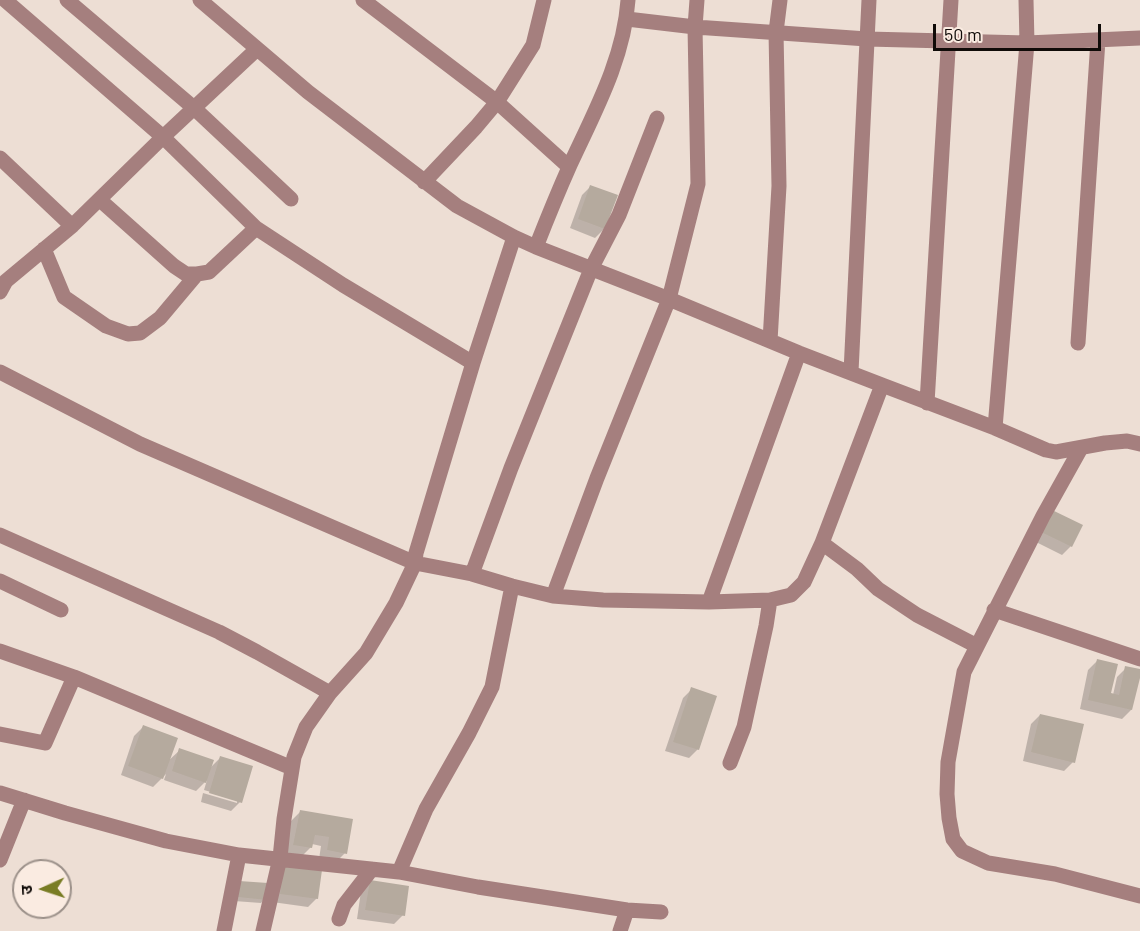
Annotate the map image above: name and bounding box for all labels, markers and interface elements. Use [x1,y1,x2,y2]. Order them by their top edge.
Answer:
scale bar [936,12,1104,50]
text: 50 m [944,23,982,45]
north arrow [12,859,72,919]
text: उ [16,885,35,895]

